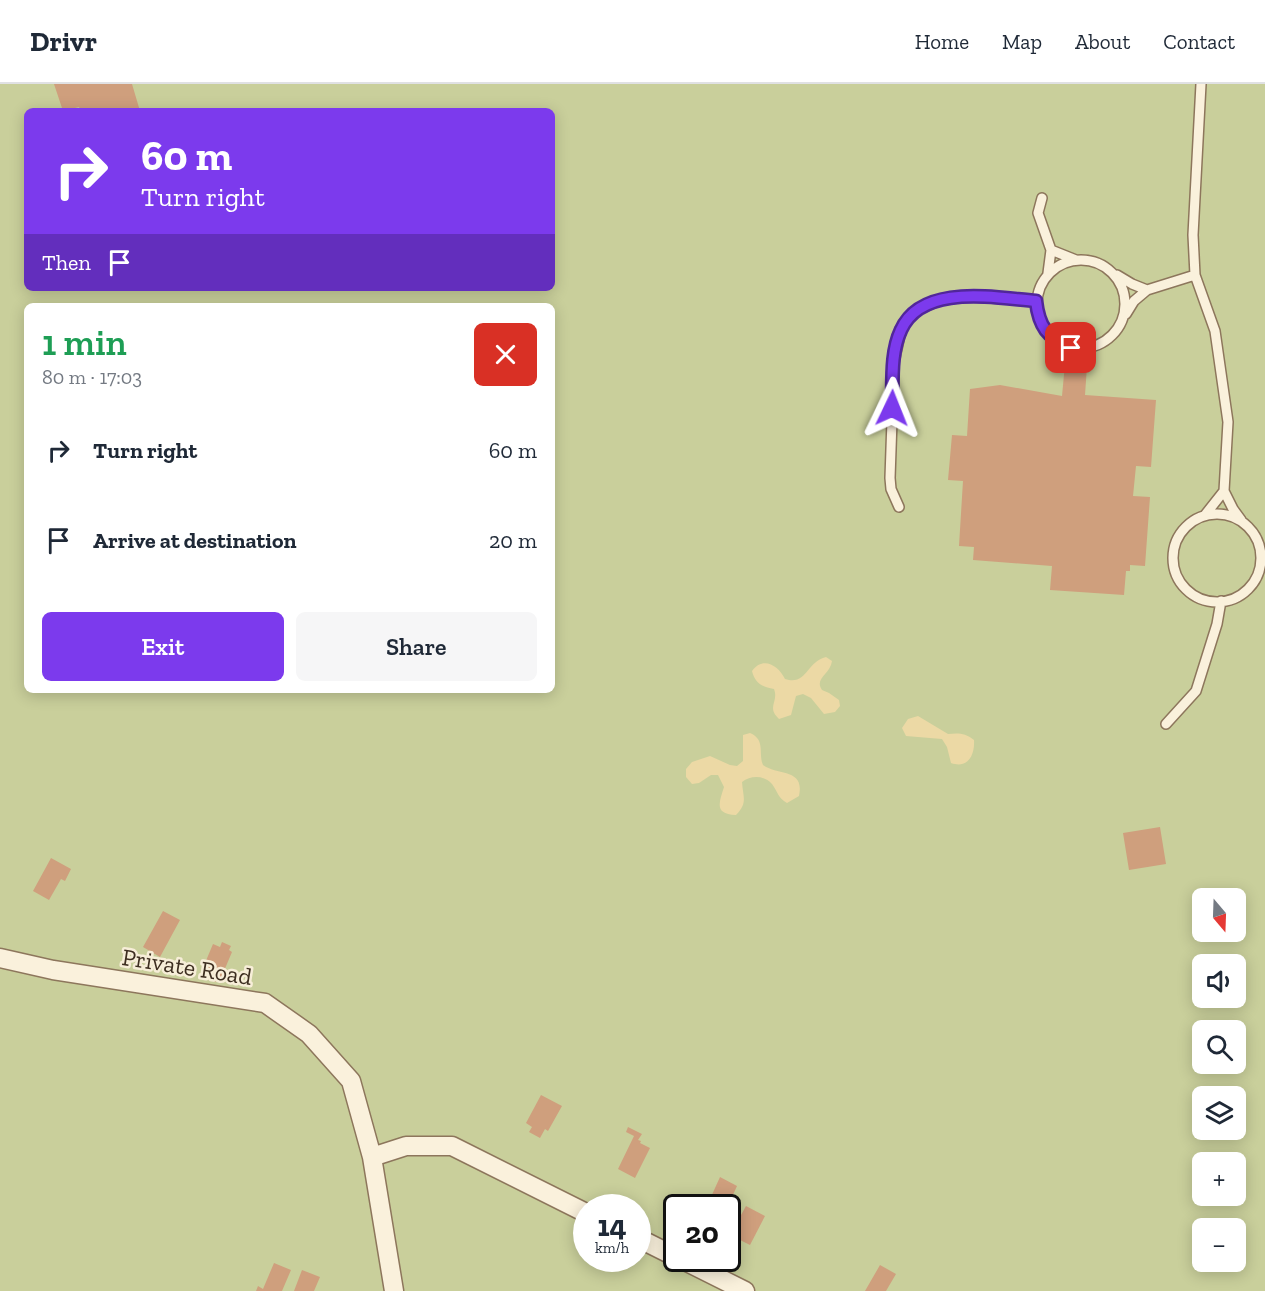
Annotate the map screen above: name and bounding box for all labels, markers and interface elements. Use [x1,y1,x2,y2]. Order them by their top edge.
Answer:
text: Drivr [30,25,97,58]
text: Home [915,29,969,54]
text: Map [1002,29,1042,54]
text: About [1075,29,1130,54]
text: Contact [1163,29,1235,54]
text: 60 m [141,130,232,181]
icon: right [42,132,120,210]
text: Turn right [141,181,265,213]
icon: arrive [103,246,136,279]
text: Then [42,249,91,276]
text: 1 min [42,321,127,364]
pin [1045,322,1096,373]
button: close [474,323,537,386]
icon: arrive [1054,331,1087,364]
text: 80 m · 17:03 [42,365,142,389]
position arrow [860,376,924,440]
icon: right [42,434,75,467]
text: Turn right [93,437,197,464]
text: 60 m [489,437,537,464]
icon: arrive [42,524,75,557]
text: Arrive at destination [93,527,296,554]
text: 20 m [489,527,537,554]
button: Exit [42,612,284,681]
button: Share [296,612,537,681]
north arrow [1192,888,1246,942]
map controls [1192,888,1246,1272]
street label: Private Road [120,942,254,991]
button: sound [1192,954,1246,1008]
button: search [1192,1020,1246,1074]
button: layers [1192,1086,1246,1140]
button: + [1192,1152,1246,1206]
speed limit sign: 20 [663,1194,741,1272]
text: 14 [597,1208,627,1244]
button: − [1192,1218,1246,1272]
text: km/h [595,1239,629,1257]

